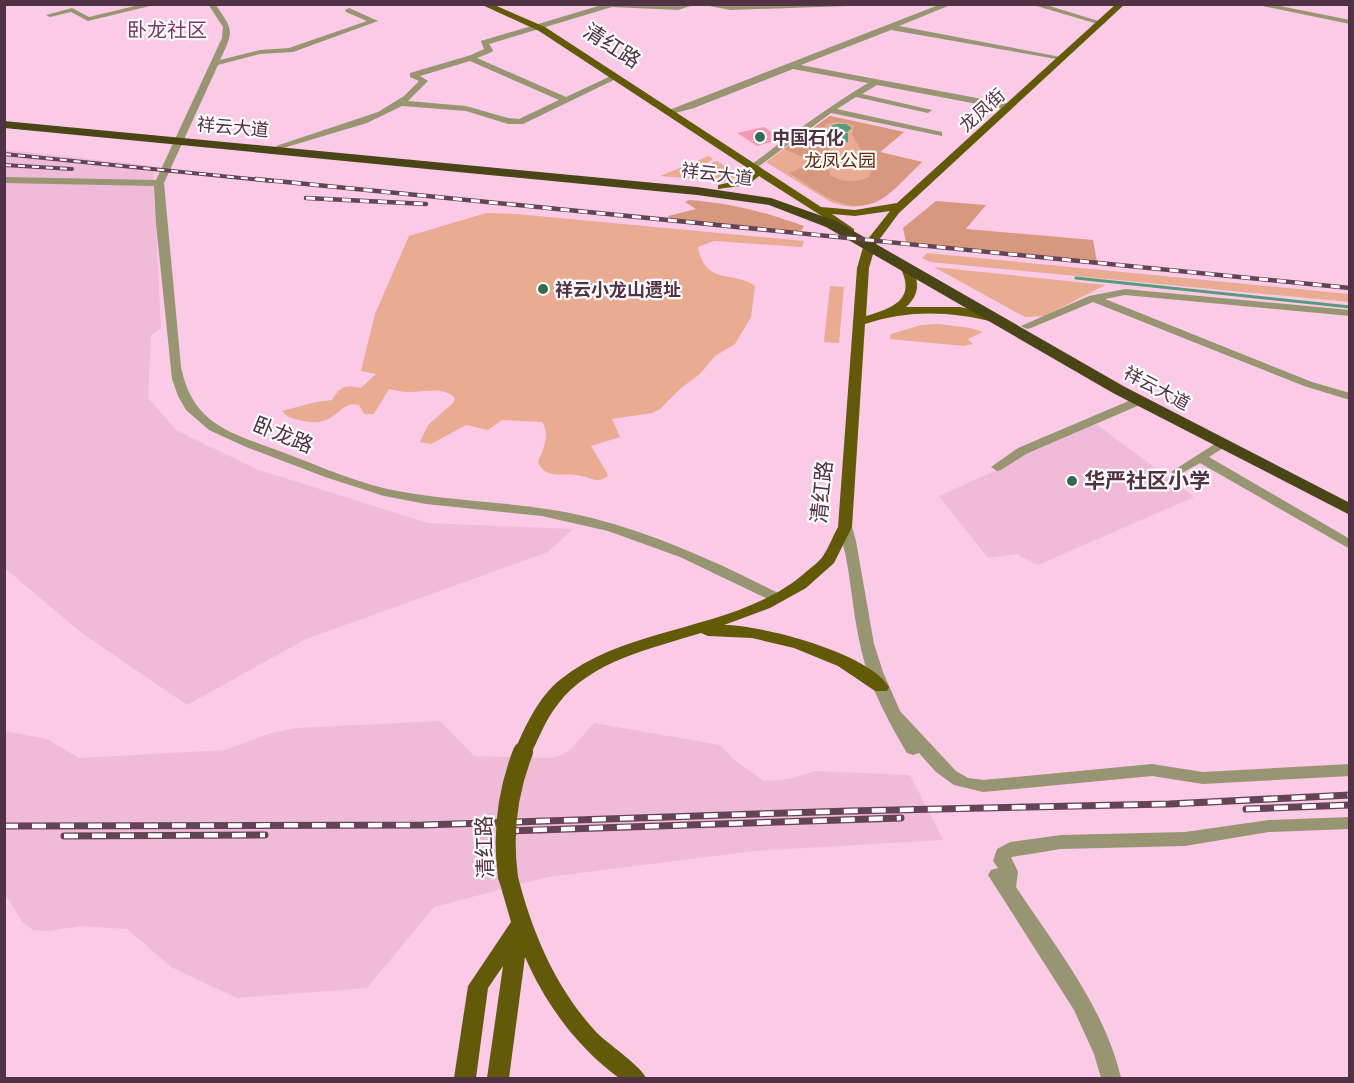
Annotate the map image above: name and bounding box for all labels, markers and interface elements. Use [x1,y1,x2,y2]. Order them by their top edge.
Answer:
district label: 卧龙社区 [127,18,207,42]
street label: 清红路 [579,19,645,73]
street label: 龙凤街 [955,84,1009,136]
street label: 祥云大道 [196,113,270,141]
place label: 中国石化 [772,127,844,148]
marker: 中国石化 [753,130,767,144]
park label: 龙凤公园 [804,150,876,171]
street label: 祥云大道 [680,159,754,189]
place label: 祥云小龙山遗址 [555,279,681,300]
marker: 祥云小龙山遗址 [536,282,550,296]
street label: 祥云大道 [1120,362,1194,414]
street label: 卧龙路 [249,412,317,458]
street label: 清红路 [807,459,837,525]
place label: 华严社区小学 [1084,469,1210,493]
marker: 华严社区小学 [1065,474,1079,488]
street label: 清红路 [472,815,498,879]

